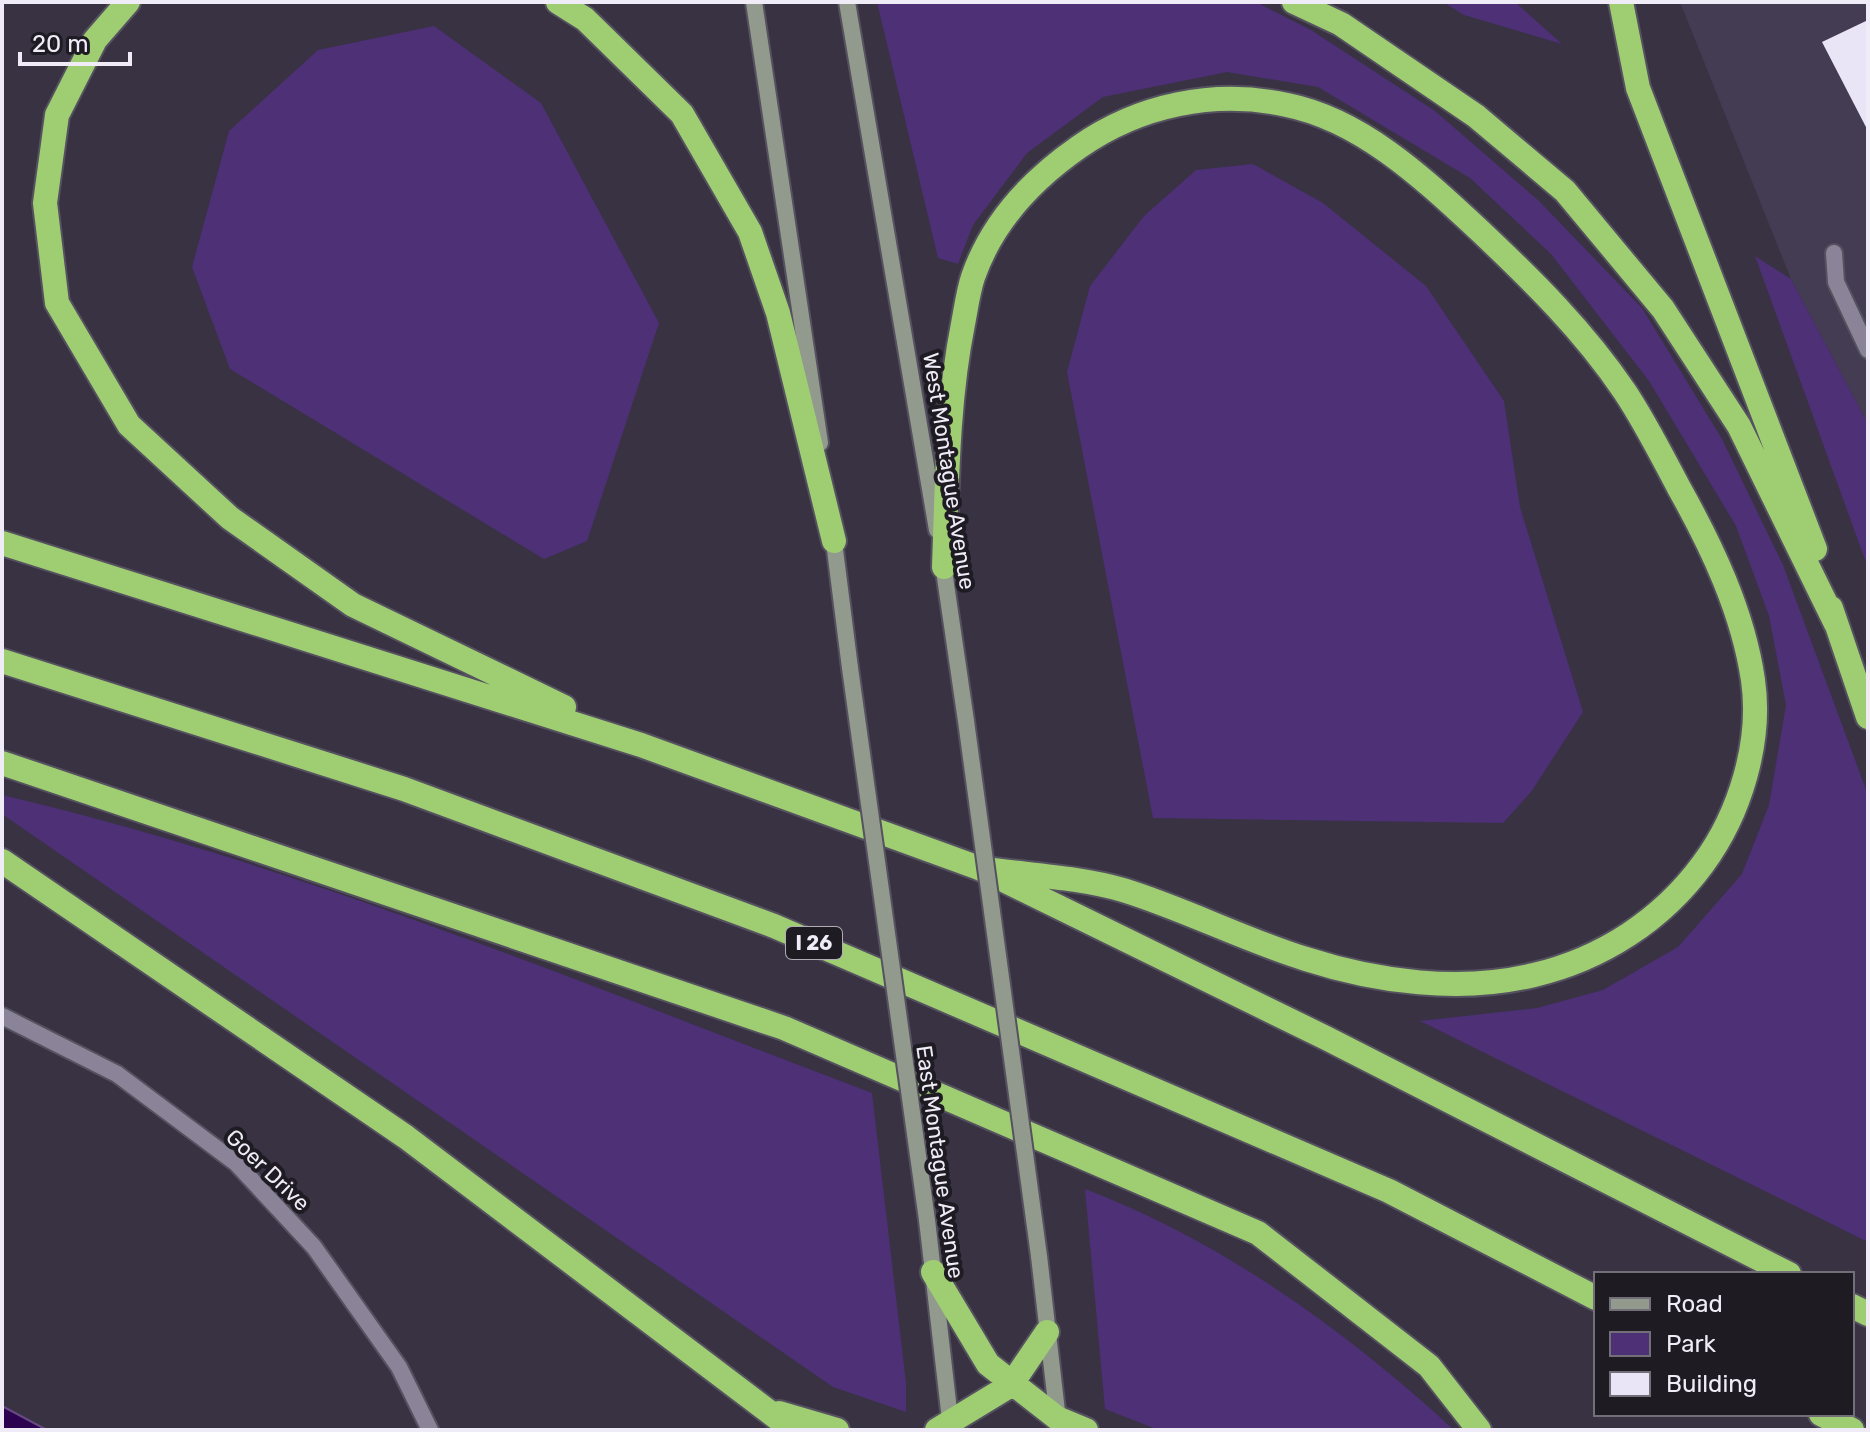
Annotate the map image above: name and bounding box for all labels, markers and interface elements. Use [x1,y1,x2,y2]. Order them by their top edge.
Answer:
scale bar [20,16,130,66]
text: 20 m [32,30,89,58]
street label: West Montague Avenue [917,351,981,591]
road number: I 26 [786,927,842,959]
street label: East Montague Avenue [910,1044,970,1280]
street label: Goer Drive [220,1123,316,1217]
legend [1594,1272,1854,1416]
text: Road [1666,1290,1723,1318]
text: Park [1666,1330,1717,1358]
text: Building [1666,1370,1757,1398]

